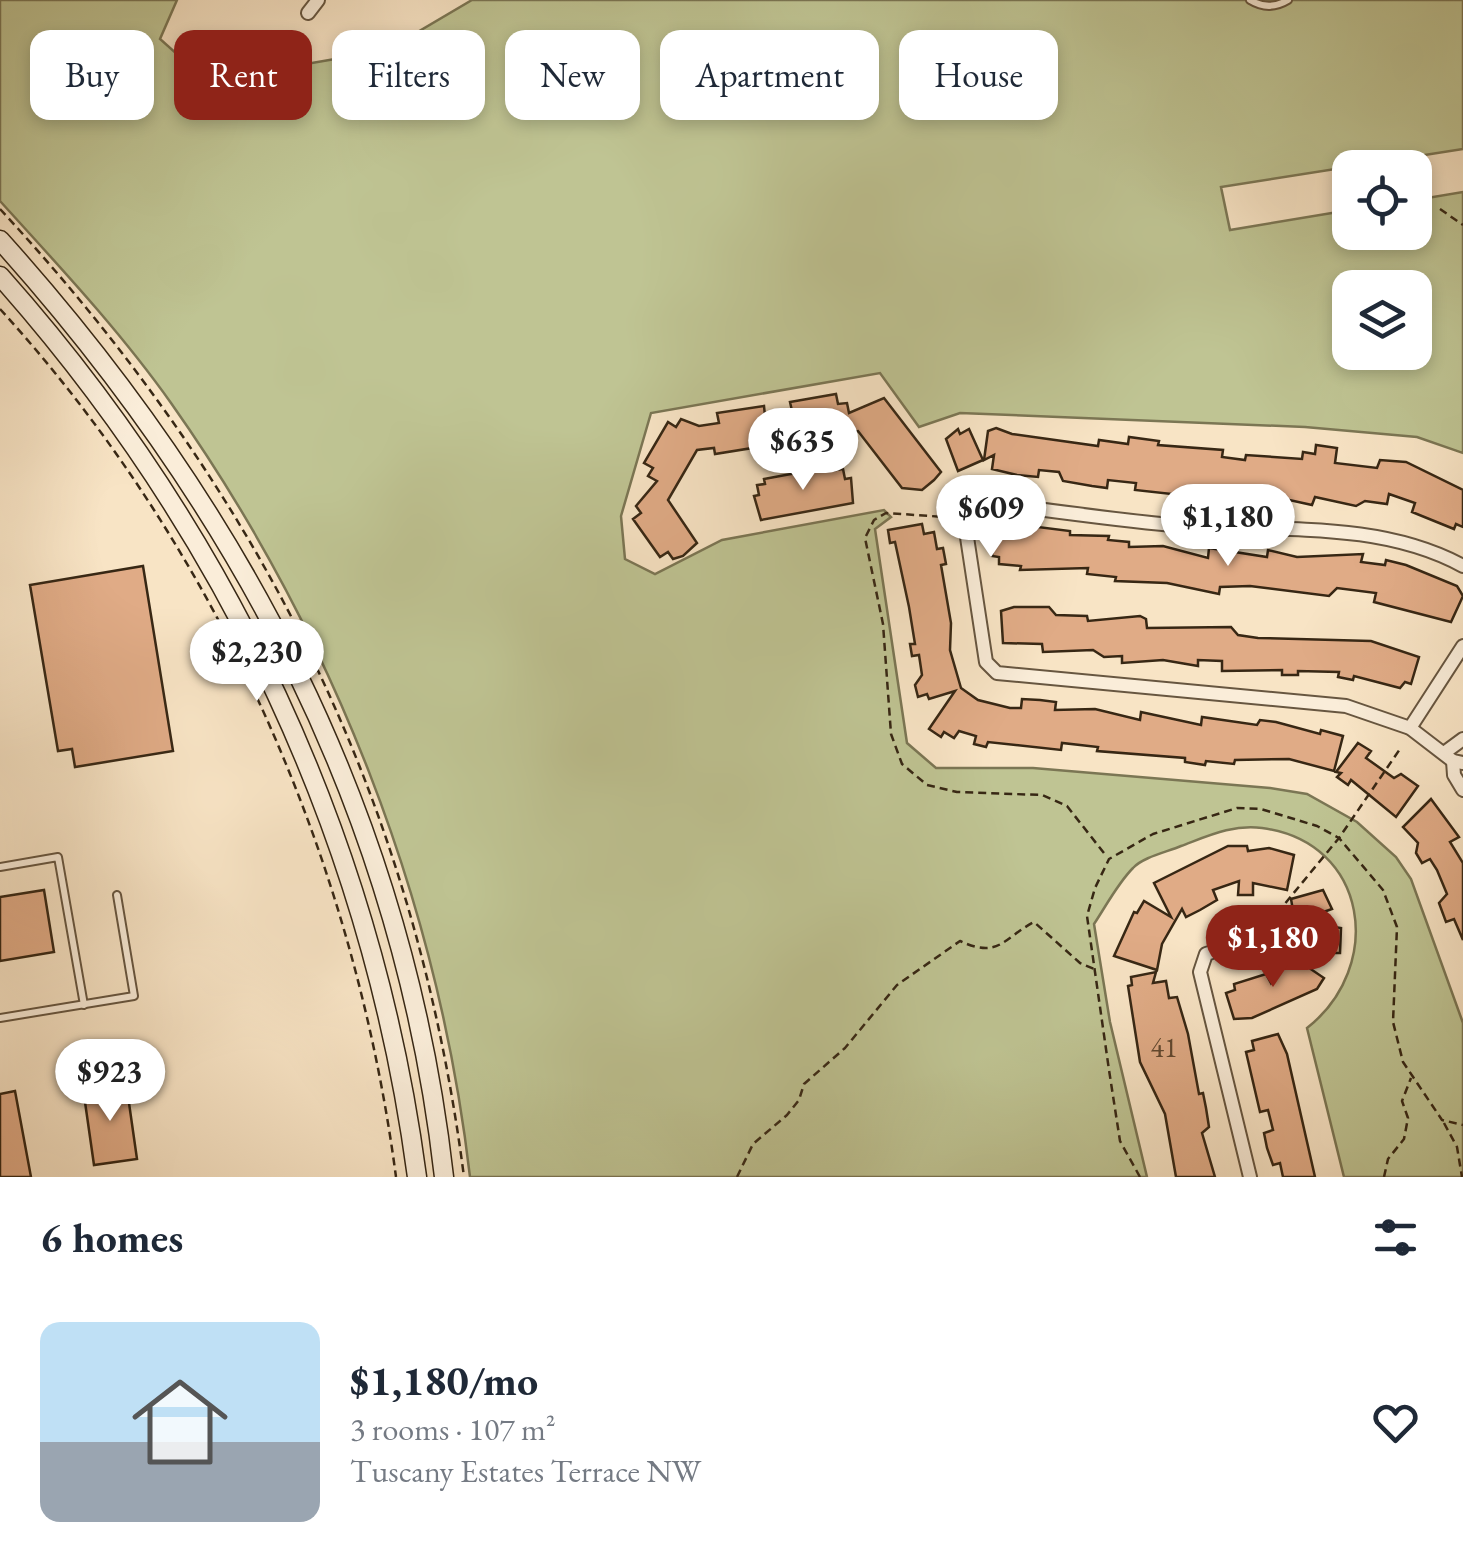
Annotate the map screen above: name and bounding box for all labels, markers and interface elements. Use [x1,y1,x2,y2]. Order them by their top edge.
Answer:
chip: Buy [30,30,154,120]
chip: Rent [174,30,312,120]
chip: Filters [332,30,485,120]
chip: New [505,30,640,120]
chip: Apartment [660,30,879,120]
chip: House [899,30,1058,120]
map controls [1332,150,1432,370]
button: locate [1332,150,1432,250]
button: layers [1332,270,1432,370]
pin: $635 [744,408,862,493]
text: $635 [770,419,836,461]
pin: $609 [932,475,1050,560]
pin: $1,180 [1147,484,1309,569]
text: $609 [958,486,1024,528]
text: $1,180 [1183,495,1273,537]
pin: $2,230 [176,619,338,704]
text: $2,230 [212,630,302,672]
pin: $1,180 [1192,905,1354,990]
text: $1,180 [1228,916,1318,958]
house number: 41 [1151,1029,1177,1065]
pin: $923 [51,1039,169,1124]
text: $923 [77,1050,143,1092]
text: 6 homes [40,1210,183,1265]
icon: filters [1368,1210,1423,1265]
text: $1,180/mo [350,1353,538,1408]
icon: home [120,1362,240,1482]
icon: heart [1368,1395,1423,1450]
text: 3 rooms · 107 m² [350,1408,556,1450]
text: Tuscany Estates Terrace NW [350,1450,701,1492]

